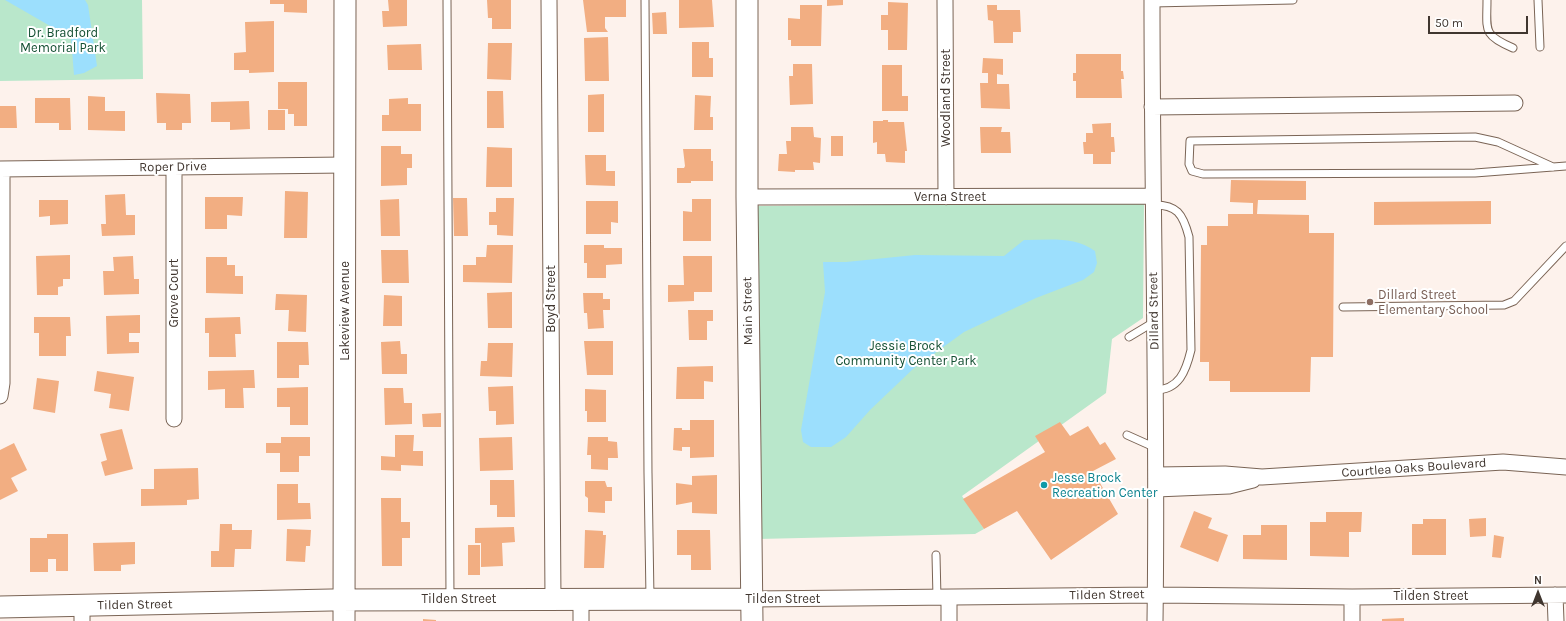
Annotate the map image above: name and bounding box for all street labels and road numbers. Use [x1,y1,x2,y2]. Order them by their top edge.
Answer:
street label: Woodland Street [938,49,954,147]
street label: Roper Drive [139,159,207,175]
street label: Verna Street [914,189,986,205]
street label: Grove Court [166,258,182,328]
street label: Lakeview Avenue [337,261,353,361]
street label: Boyd Street [543,265,559,333]
street label: Dillard Street [1146,272,1162,350]
street label: Main Street [740,277,756,345]
street label: Courtlea Oaks Boulevard [1341,455,1487,481]
street label: Tilden Street [1069,587,1145,603]
street label: Tilden Street [1393,588,1469,604]
street label: Tilden Street [421,591,497,607]
street label: Tilden Street [745,591,821,607]
street label: Tilden Street [97,597,173,613]

